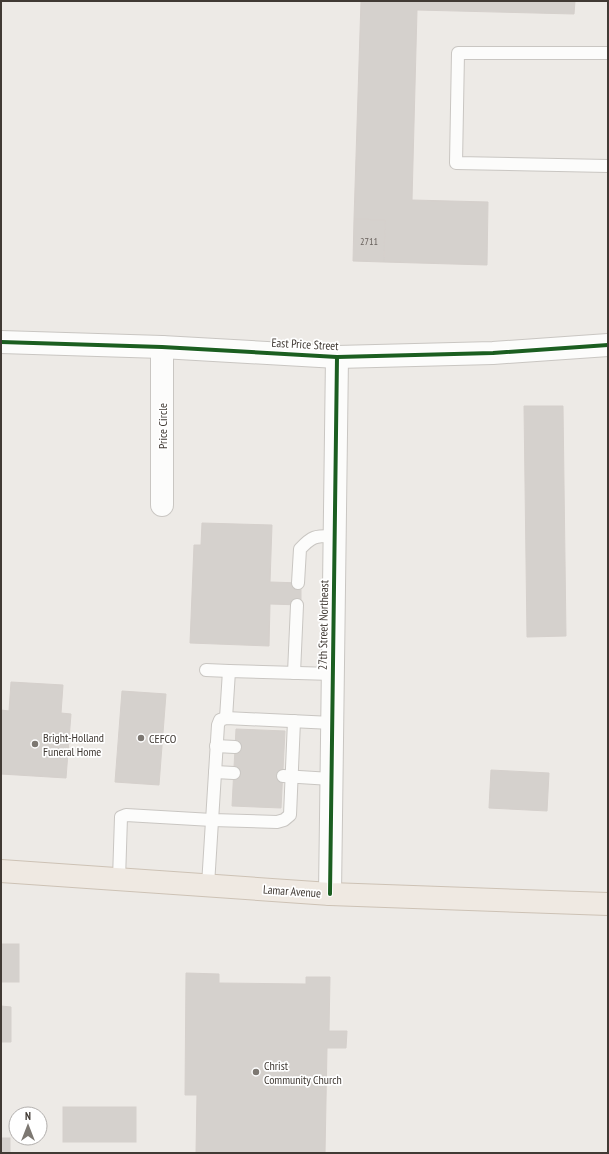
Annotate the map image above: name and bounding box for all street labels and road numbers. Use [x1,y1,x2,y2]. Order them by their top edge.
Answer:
street label: East Price Street [271,335,340,353]
street label: Price Circle [155,403,170,449]
street label: 27th Street Northeast [315,579,331,670]
street label: Lamar Avenue [263,881,322,901]

